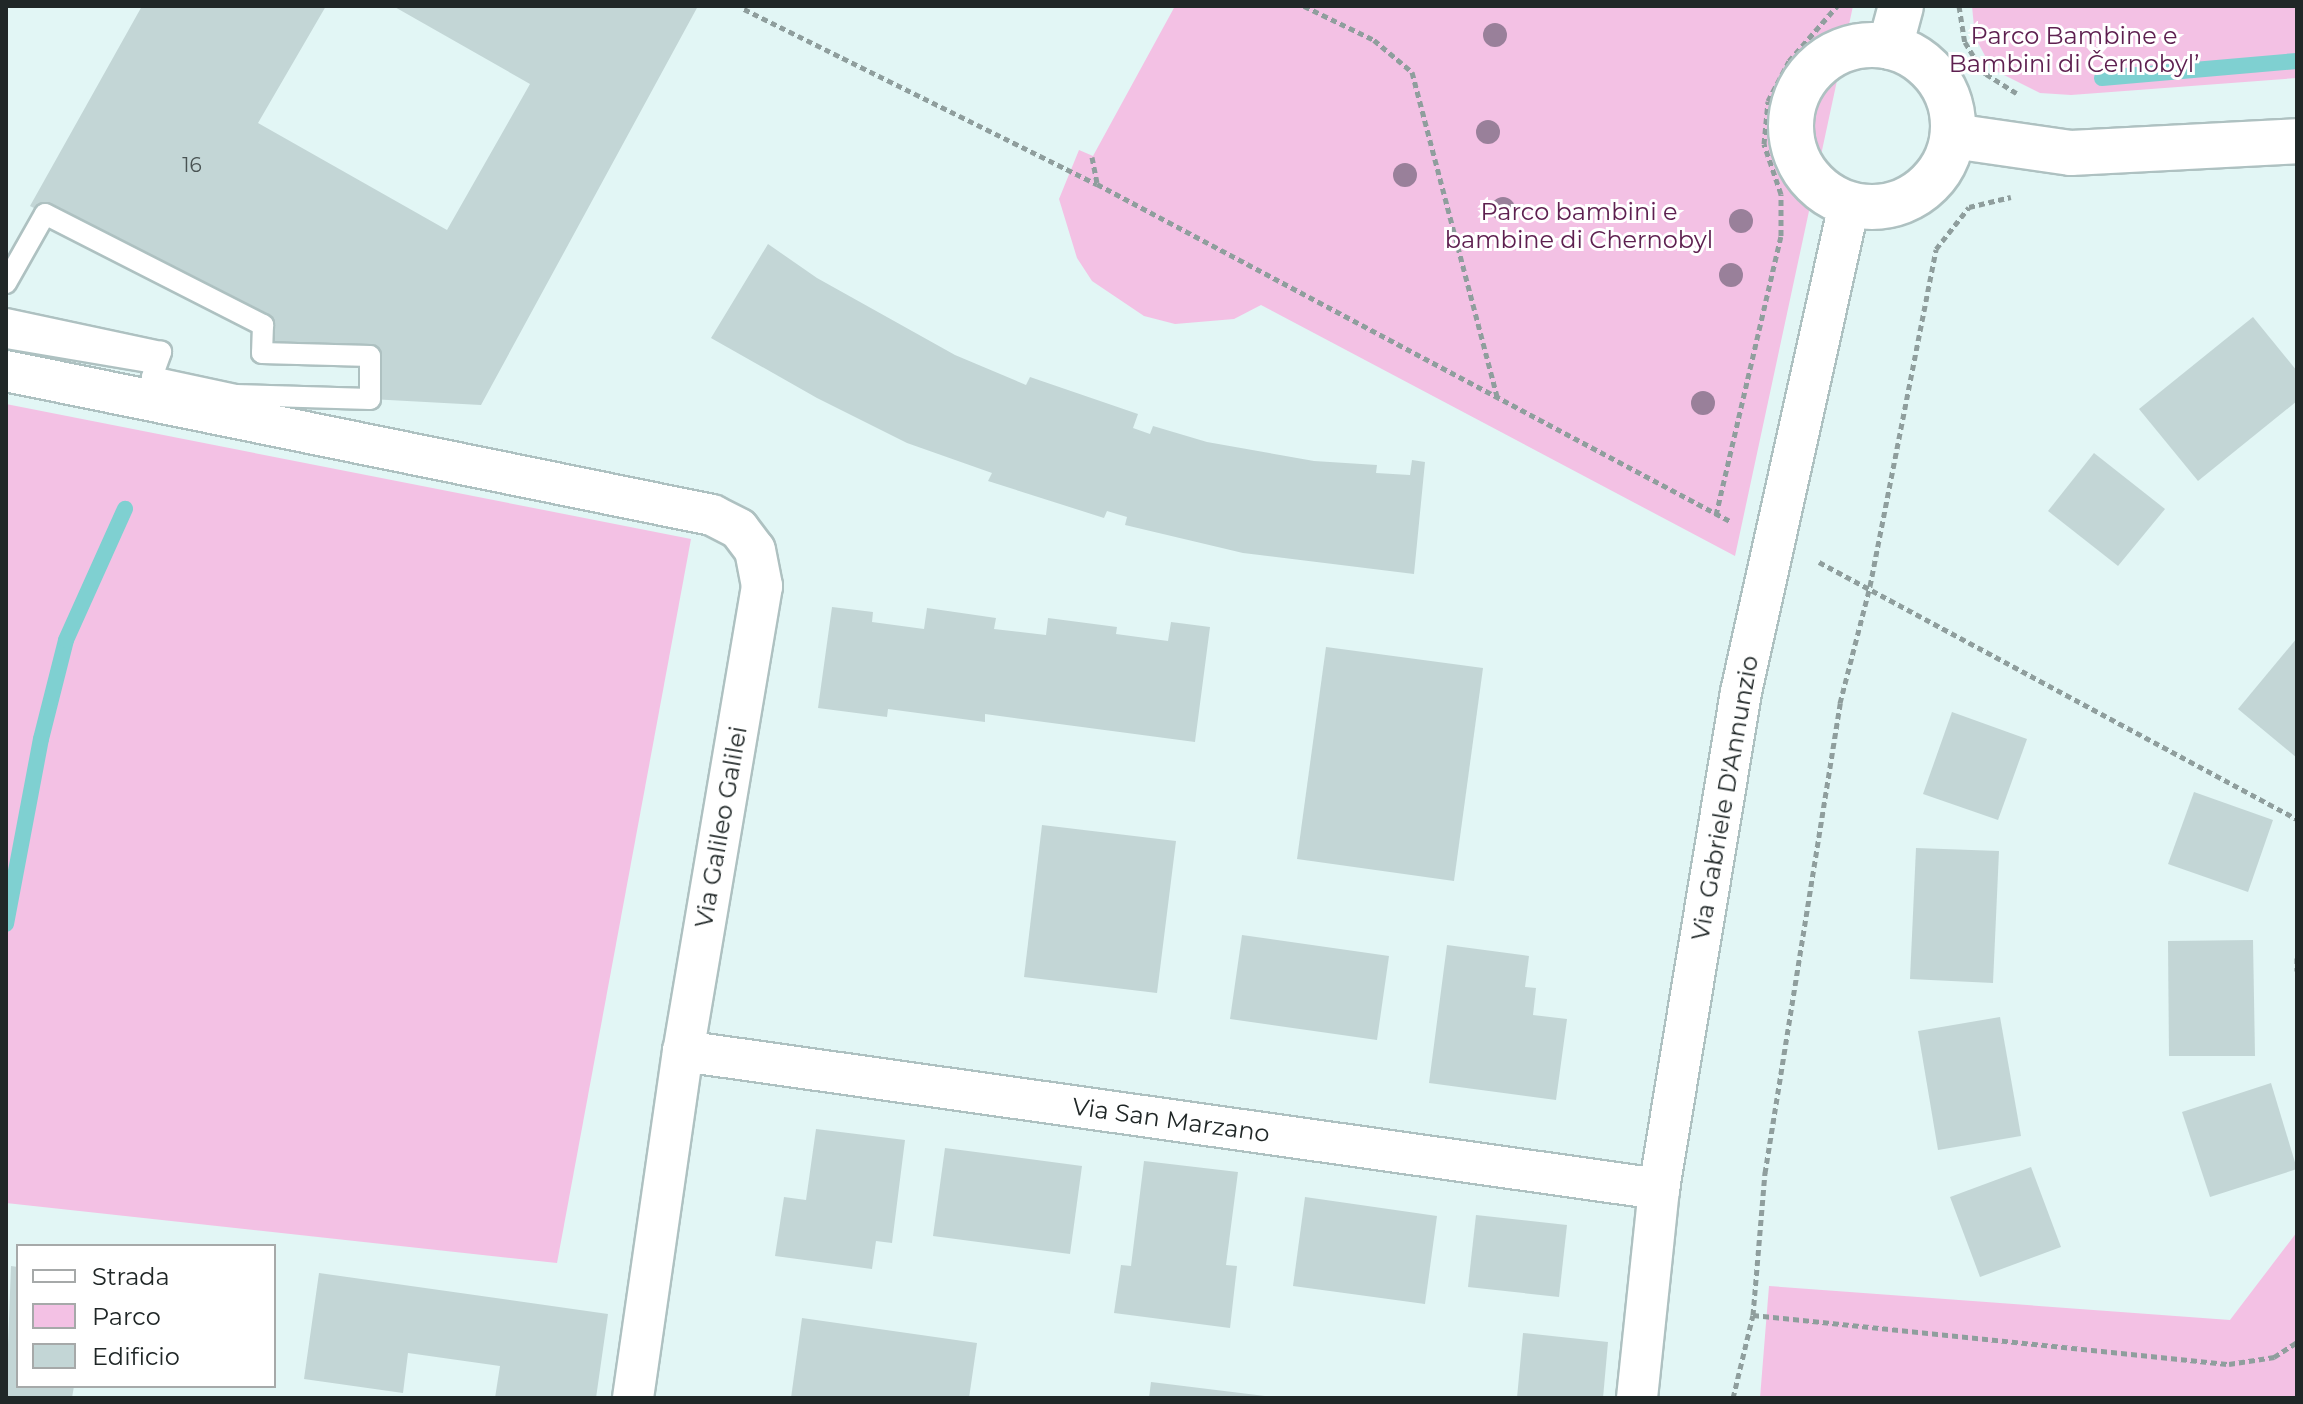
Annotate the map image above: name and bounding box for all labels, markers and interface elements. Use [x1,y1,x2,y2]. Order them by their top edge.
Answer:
park label: Parco Bambine e Bambini di Černobyl’ [1949,22,2199,78]
house number: 16 [182,153,202,177]
park label: Parco bambini e bambine di Chernobyl [1445,198,1713,254]
street label: Via Gabriele D'Annunzio [1686,653,1764,943]
street label: Via Galileo Galilei [689,724,753,930]
street label: Via San Marzano [1070,1092,1272,1148]
legend [16,1244,276,1388]
text: Strada [92,1262,170,1291]
text: Parco [92,1302,161,1331]
text: Edificio [92,1342,180,1371]

